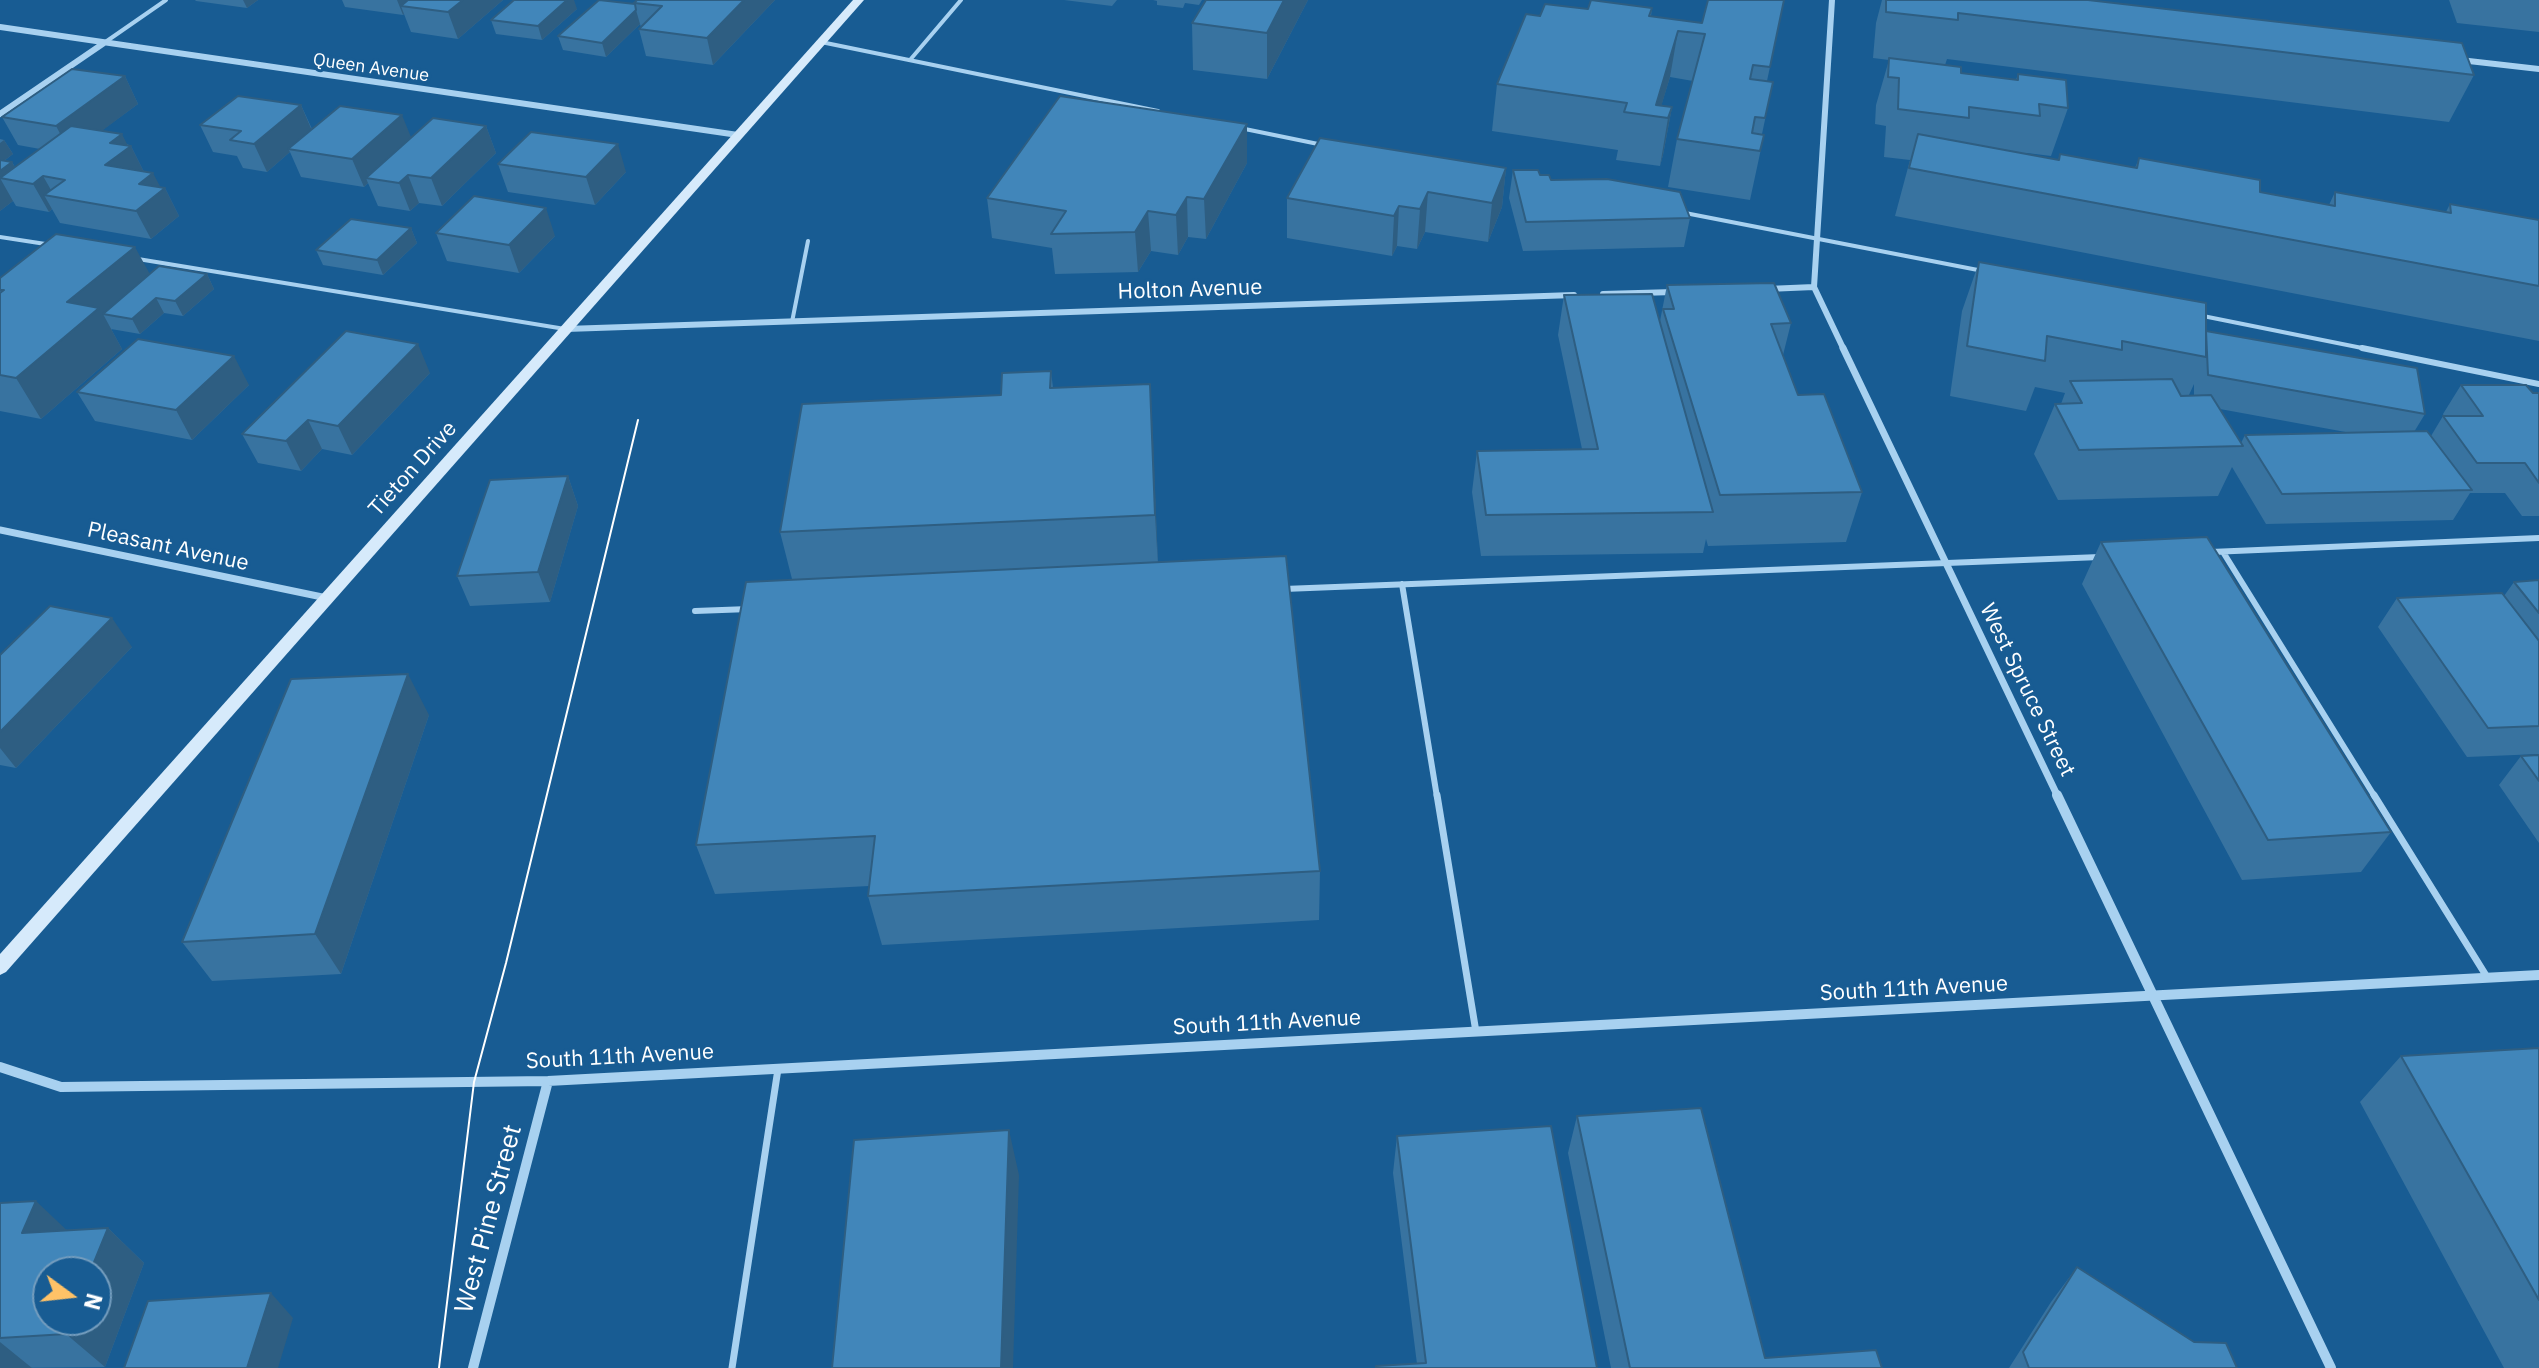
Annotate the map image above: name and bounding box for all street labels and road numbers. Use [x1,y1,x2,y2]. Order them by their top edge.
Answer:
street label: Queen Avenue [311,49,431,87]
street label: Holton Avenue [1117,274,1263,306]
street label: Tieton Drive [363,416,463,522]
street label: Pleasant Avenue [85,517,251,577]
street label: West Spruce Street [1974,599,2080,781]
street label: South 11th Avenue [1819,971,2009,1007]
street label: South 11th Avenue [1172,1005,1362,1041]
street label: South 11th Avenue [525,1039,715,1075]
street label: West Pine Street [449,1121,529,1317]

